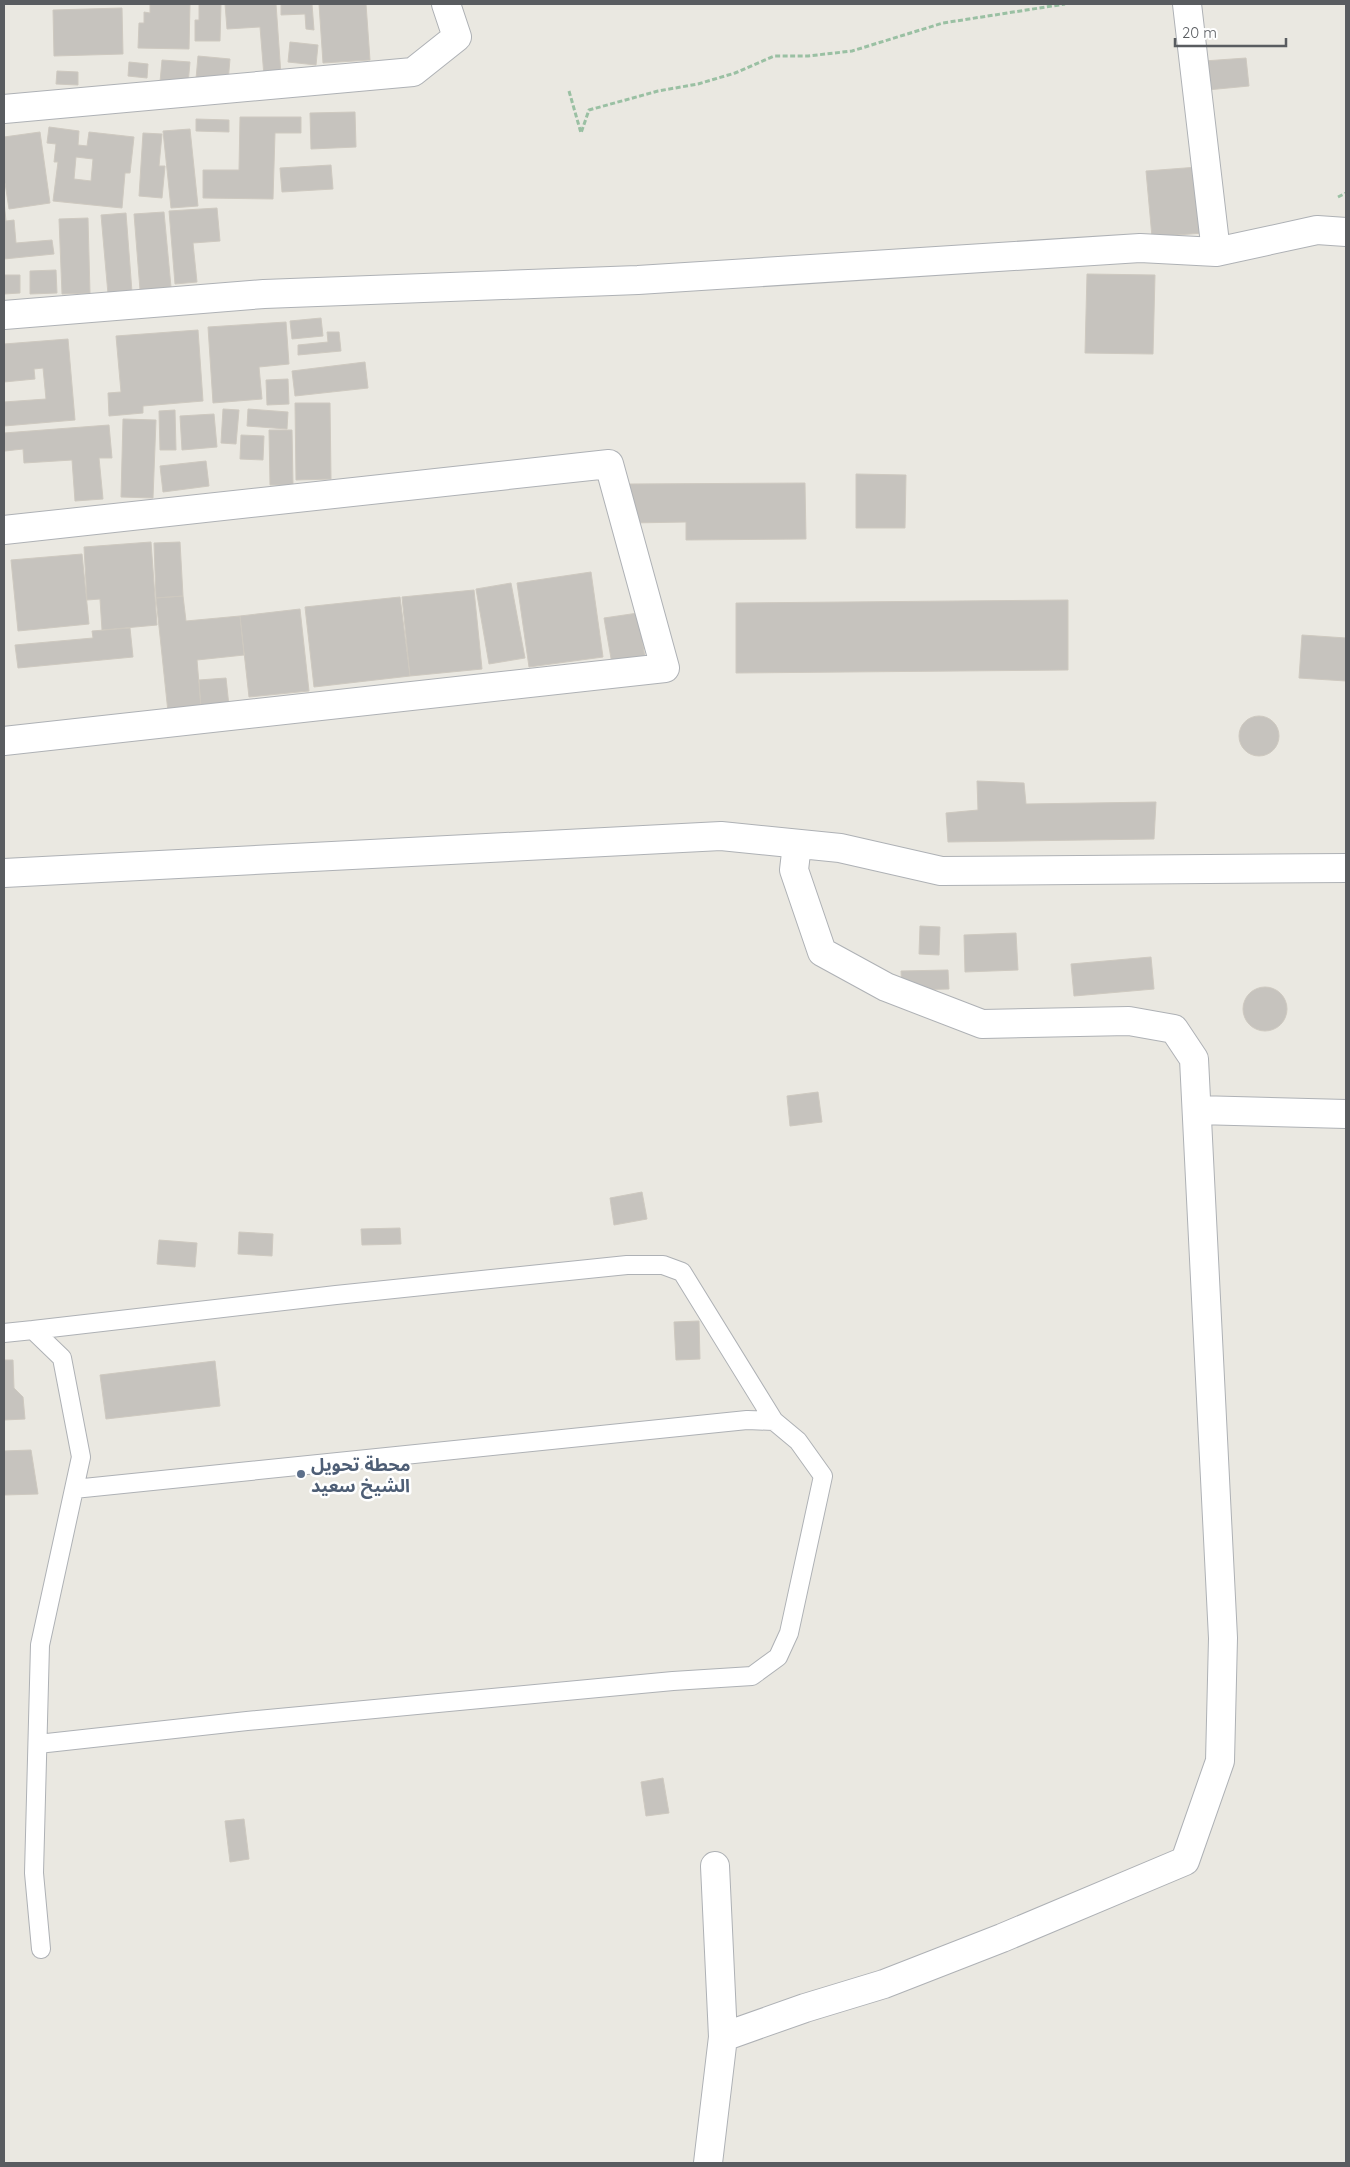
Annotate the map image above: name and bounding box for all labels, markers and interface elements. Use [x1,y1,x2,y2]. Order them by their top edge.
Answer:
scale bar [1175,15,1286,47]
text: 20 m [1182,23,1217,42]
place label: محطة تحويل الشيخ سعيد [311,1453,410,1499]
marker: محطة تحويل الشيخ سعيد [295,1468,307,1480]

